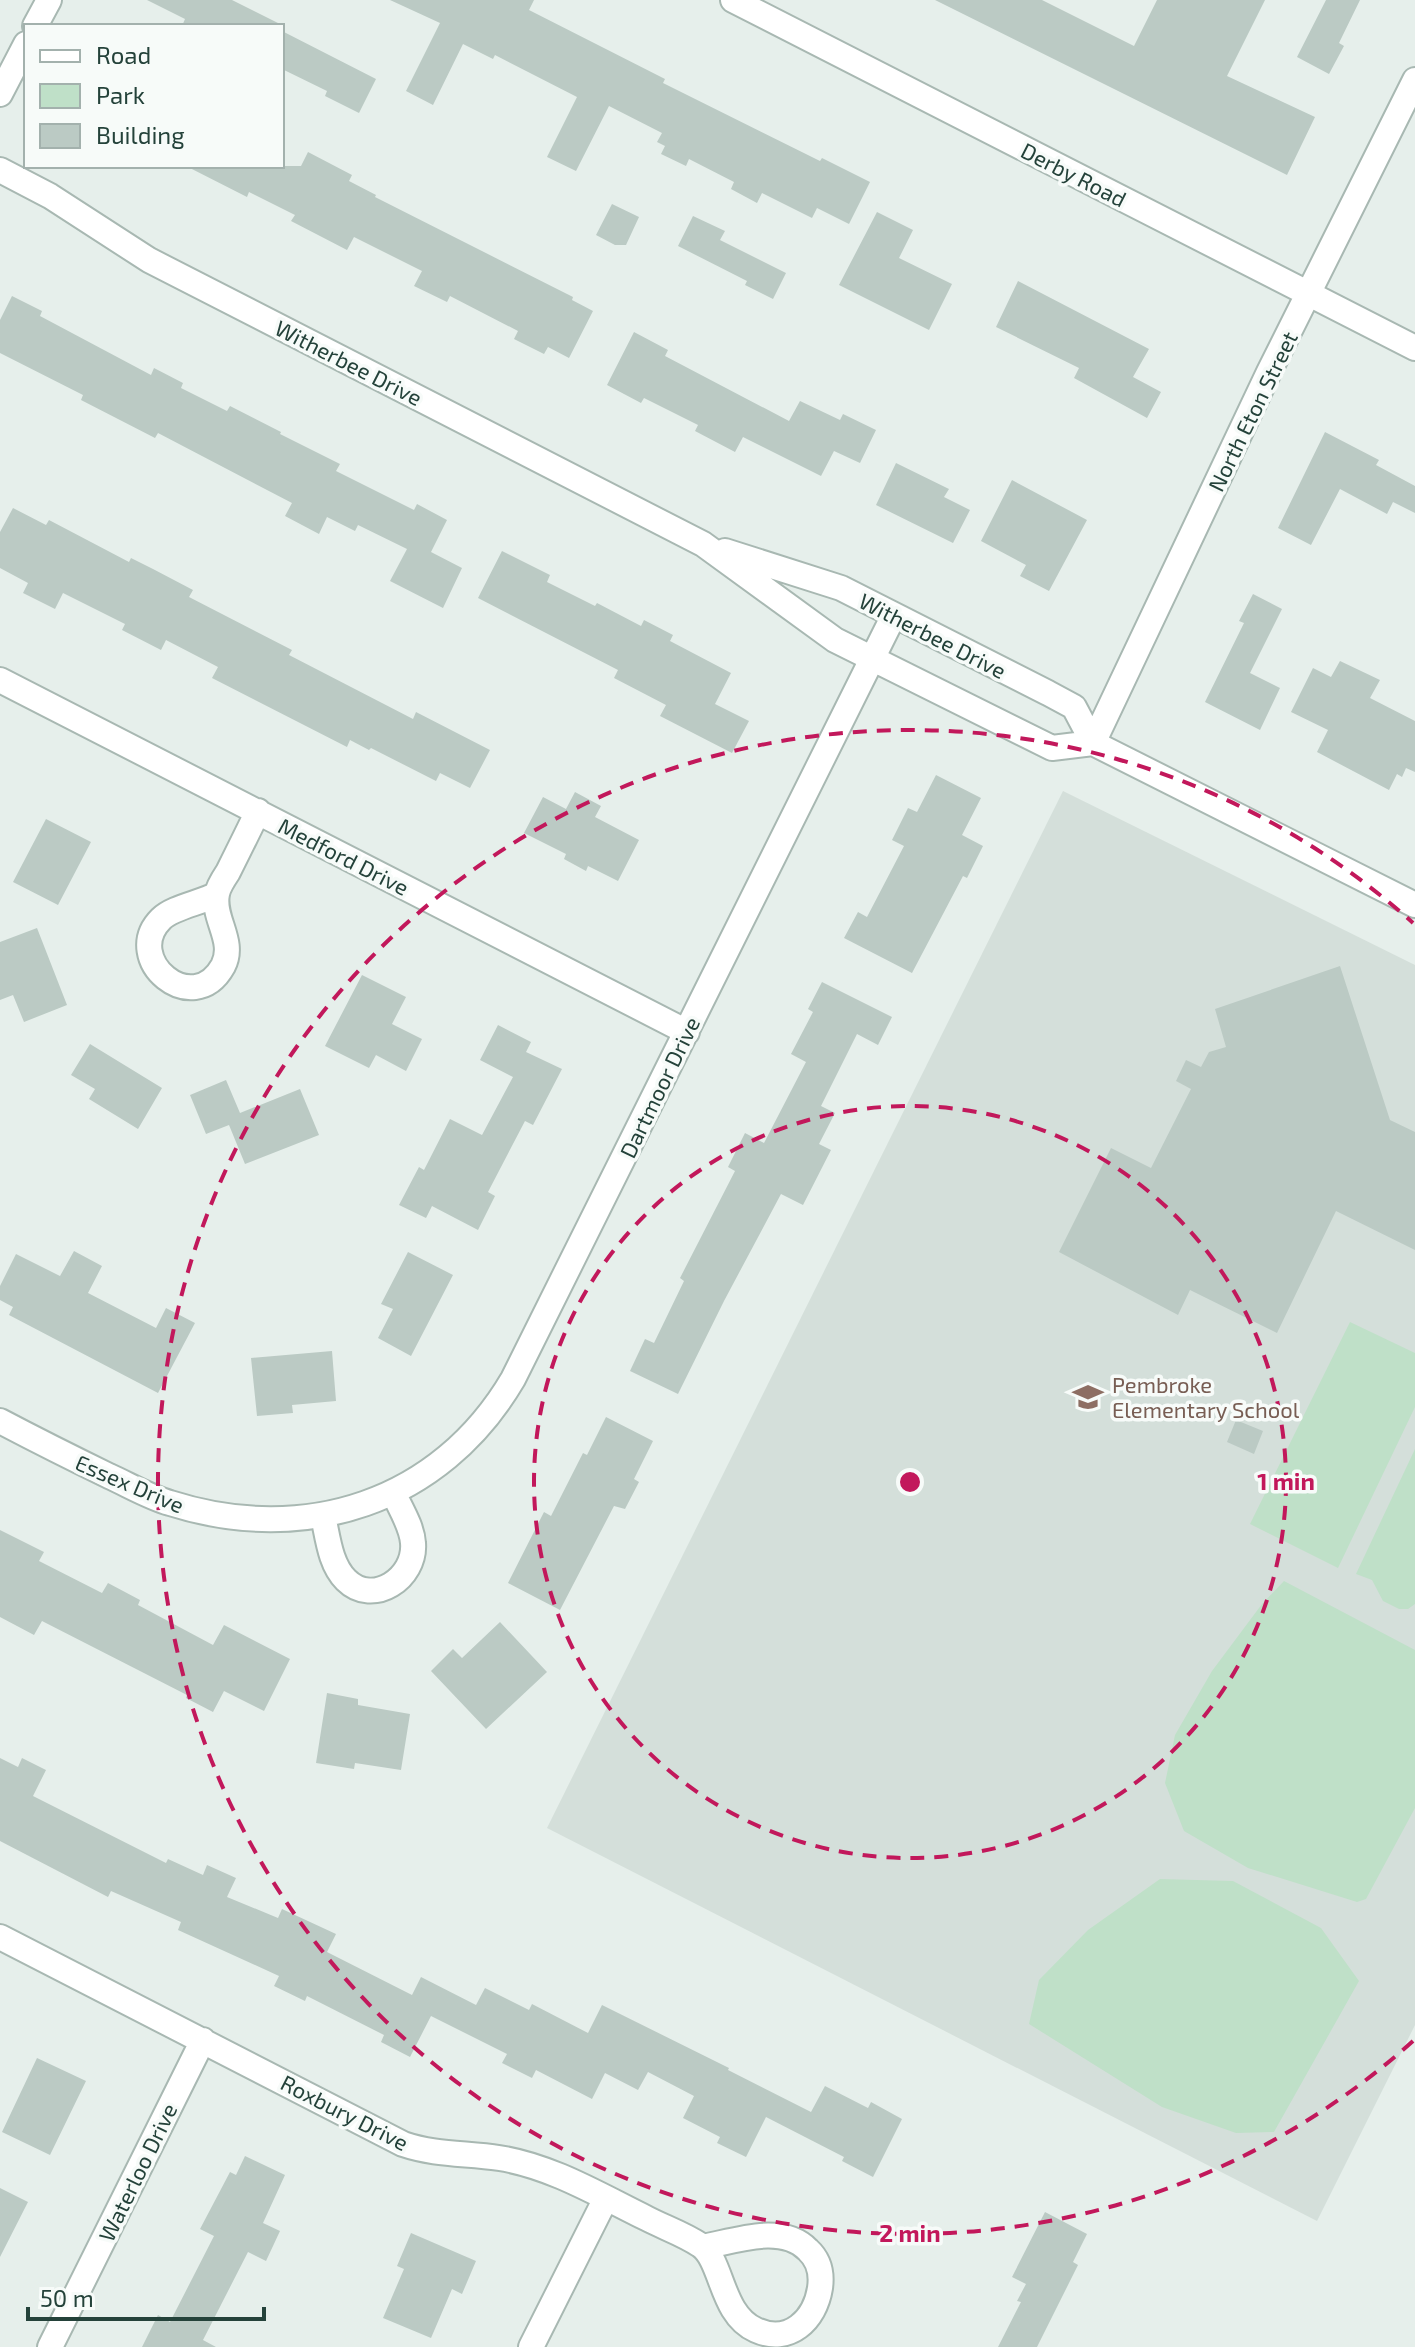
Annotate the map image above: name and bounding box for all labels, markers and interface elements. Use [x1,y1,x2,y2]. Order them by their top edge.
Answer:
legend [24,24,284,168]
text: Road [96,40,151,69]
text: Park [96,80,145,109]
text: Building [96,120,185,149]
street label: Derby Road [1017,136,1131,212]
street label: Witherbee Drive [271,314,427,410]
street label: North Eton Street [1202,327,1302,495]
street label: Witherbee Drive [855,587,1011,683]
street label: Medford Drive [275,812,413,900]
street label: Dartmoor Drive [614,1012,704,1162]
place label: Pembroke Elementary School [1112,1371,1300,1422]
school or university icon: Pembroke Elementary School [1071,1380,1105,1414]
street label: Essex Drive [72,1449,188,1517]
text: 1 min [1257,1466,1315,1495]
centre of rings [896,1468,924,1496]
street label: Roxbury Drive [277,2069,413,2155]
street label: Waterloo Drive [92,2099,182,2245]
text: 2 min [879,2218,941,2247]
scale bar [28,2271,264,2321]
text: 50 m [40,2283,94,2312]

